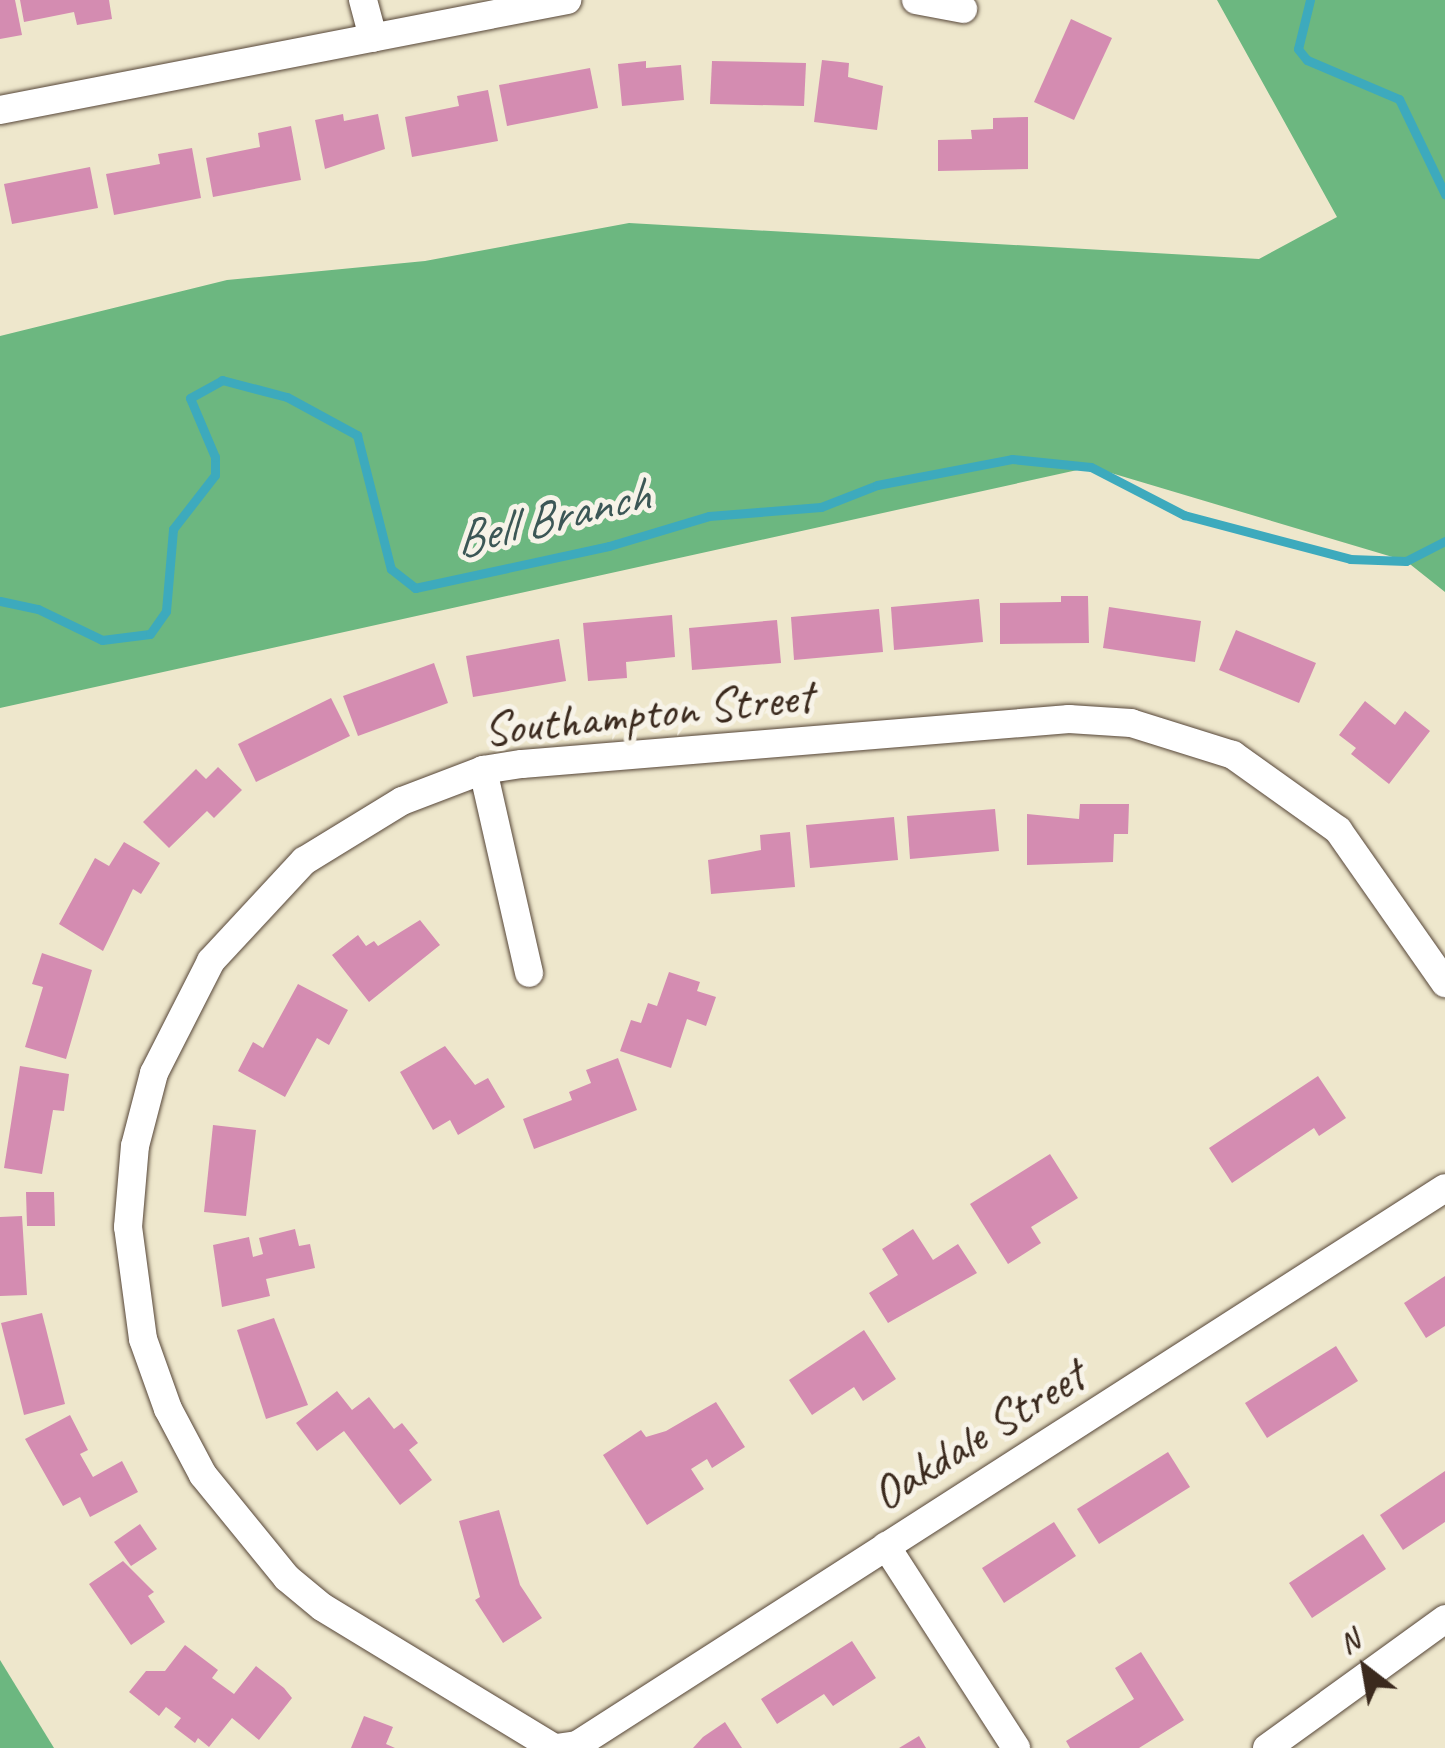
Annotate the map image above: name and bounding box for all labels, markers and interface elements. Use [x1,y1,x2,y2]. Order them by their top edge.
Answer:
water label: Bell Branch [446,463,656,571]
street label: Southampton Street [481,667,815,759]
street label: Oakdale Street [861,1347,1095,1523]
north arrow [1315,1618,1415,1718]
text: N [1333,1622,1366,1661]

